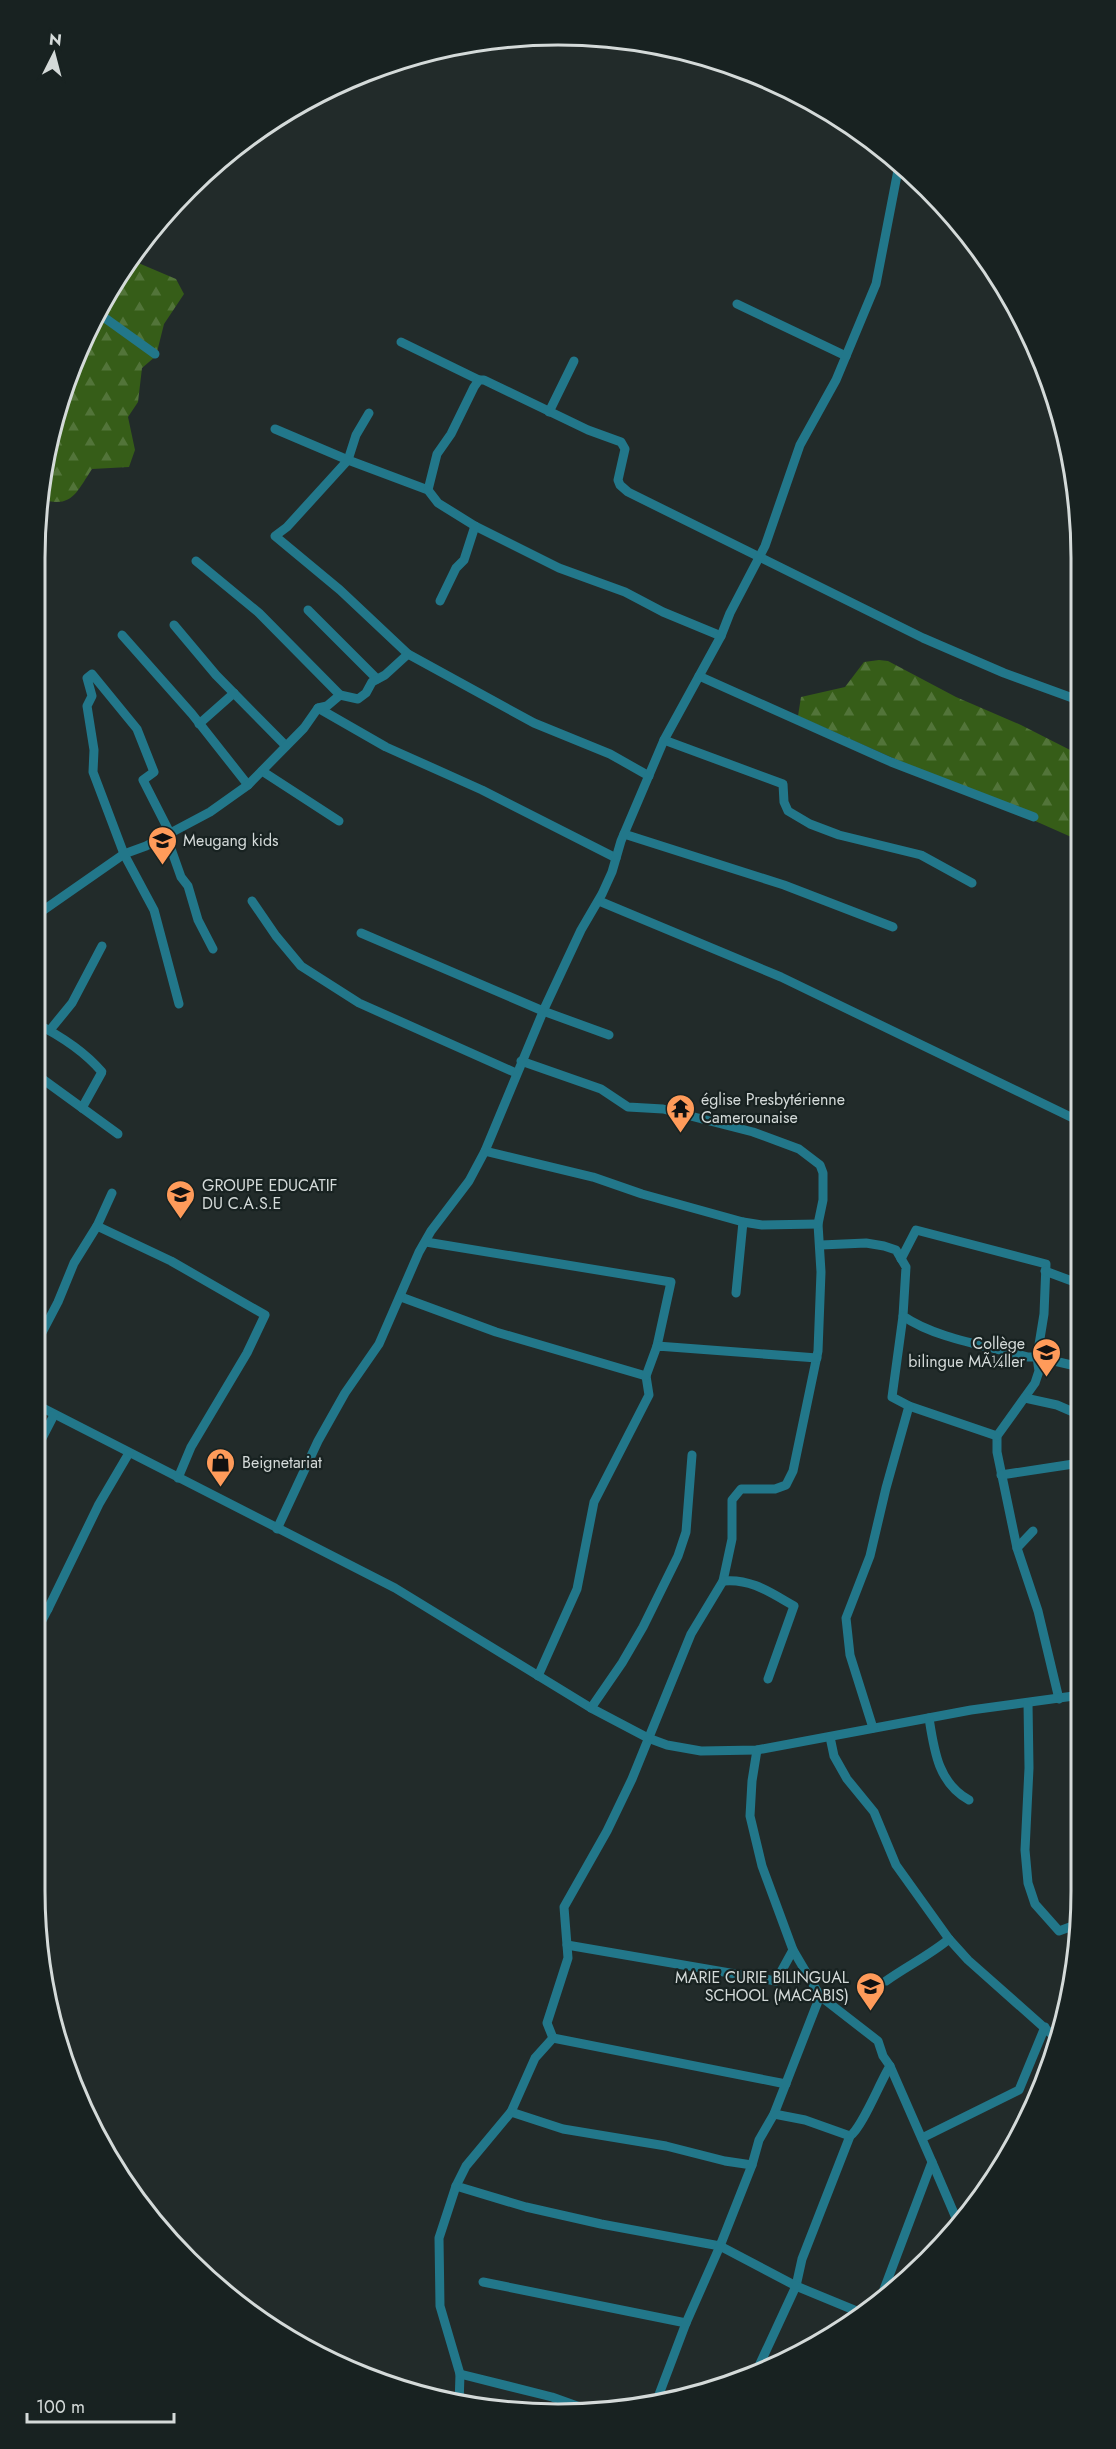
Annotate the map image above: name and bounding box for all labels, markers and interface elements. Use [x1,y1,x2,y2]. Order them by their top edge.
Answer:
north arrow [24,24,84,84]
text: N [48,27,63,52]
school or university icon: Meugang kids [146,824,178,866]
place label: Meugang kids [183,829,279,852]
place label: église Presbytérienne Camerounaise [701,1088,845,1129]
temple icon: église Presbytérienne Camerounaise [664,1092,696,1134]
place label: GROUPE EDUCATIF DU C.A.S.E [202,1174,338,1215]
school or university icon: GROUPE EDUCATIF DU C.A.S.E [165,1178,197,1220]
place label: Collège bilingue MÃ¼ller [908,1332,1025,1373]
school or university icon: Collège bilingue MÃ¼ller [1030,1336,1062,1378]
shop icon: Beignetariat [205,1446,237,1488]
place label: Beignetariat [242,1451,322,1474]
place label: MARIE CURIE BILINGUAL SCHOOL (MACABIS) [675,1966,850,2007]
school or university icon: MARIE CURIE BILINGUAL SCHOOL (MACABIS) [854,1970,886,2012]
scale bar [27,2386,174,2424]
text: 100 m [36,2394,85,2420]

